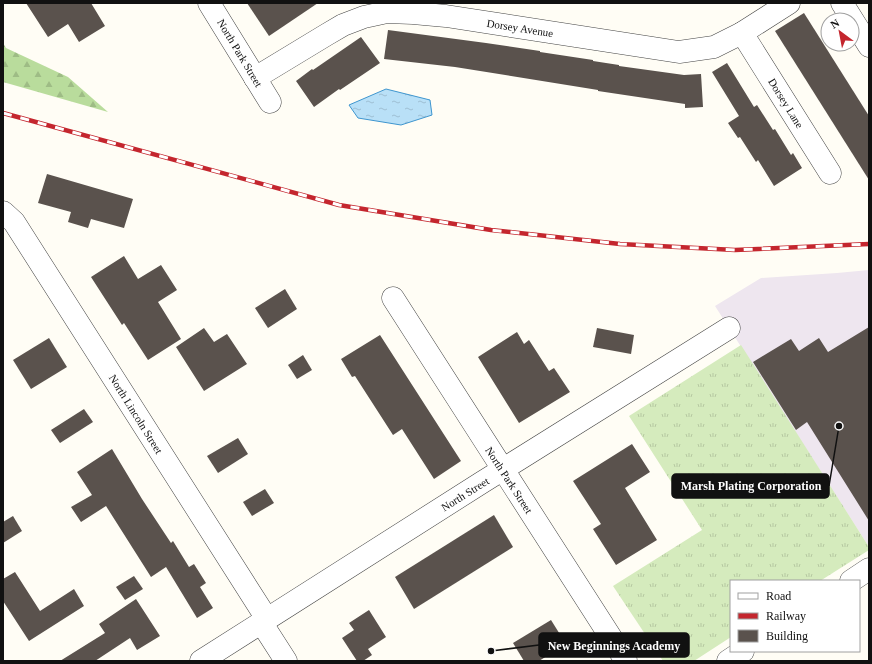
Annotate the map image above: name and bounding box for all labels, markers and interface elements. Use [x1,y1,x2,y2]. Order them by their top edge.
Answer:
north arrow [820,12,860,52]
text: N [828,16,841,31]
street label: North Park Street [215,17,265,89]
street label: Dorsey Avenue [486,17,554,39]
street label: Dorsey Lane [766,76,806,130]
street label: North Lincoln Street [107,372,165,456]
street label: North Park Street [483,444,535,516]
callout: Marsh Plating Corporation [672,474,829,498]
street label: North Street [439,475,491,513]
text: Marsh Plating Corporation [681,479,822,493]
legend [730,580,860,652]
text: Road [766,589,791,603]
text: Railway [766,609,806,623]
text: Building [766,629,808,643]
callout: New Beginnings Academy [539,633,689,657]
text: New Beginnings Academy [548,639,680,653]

